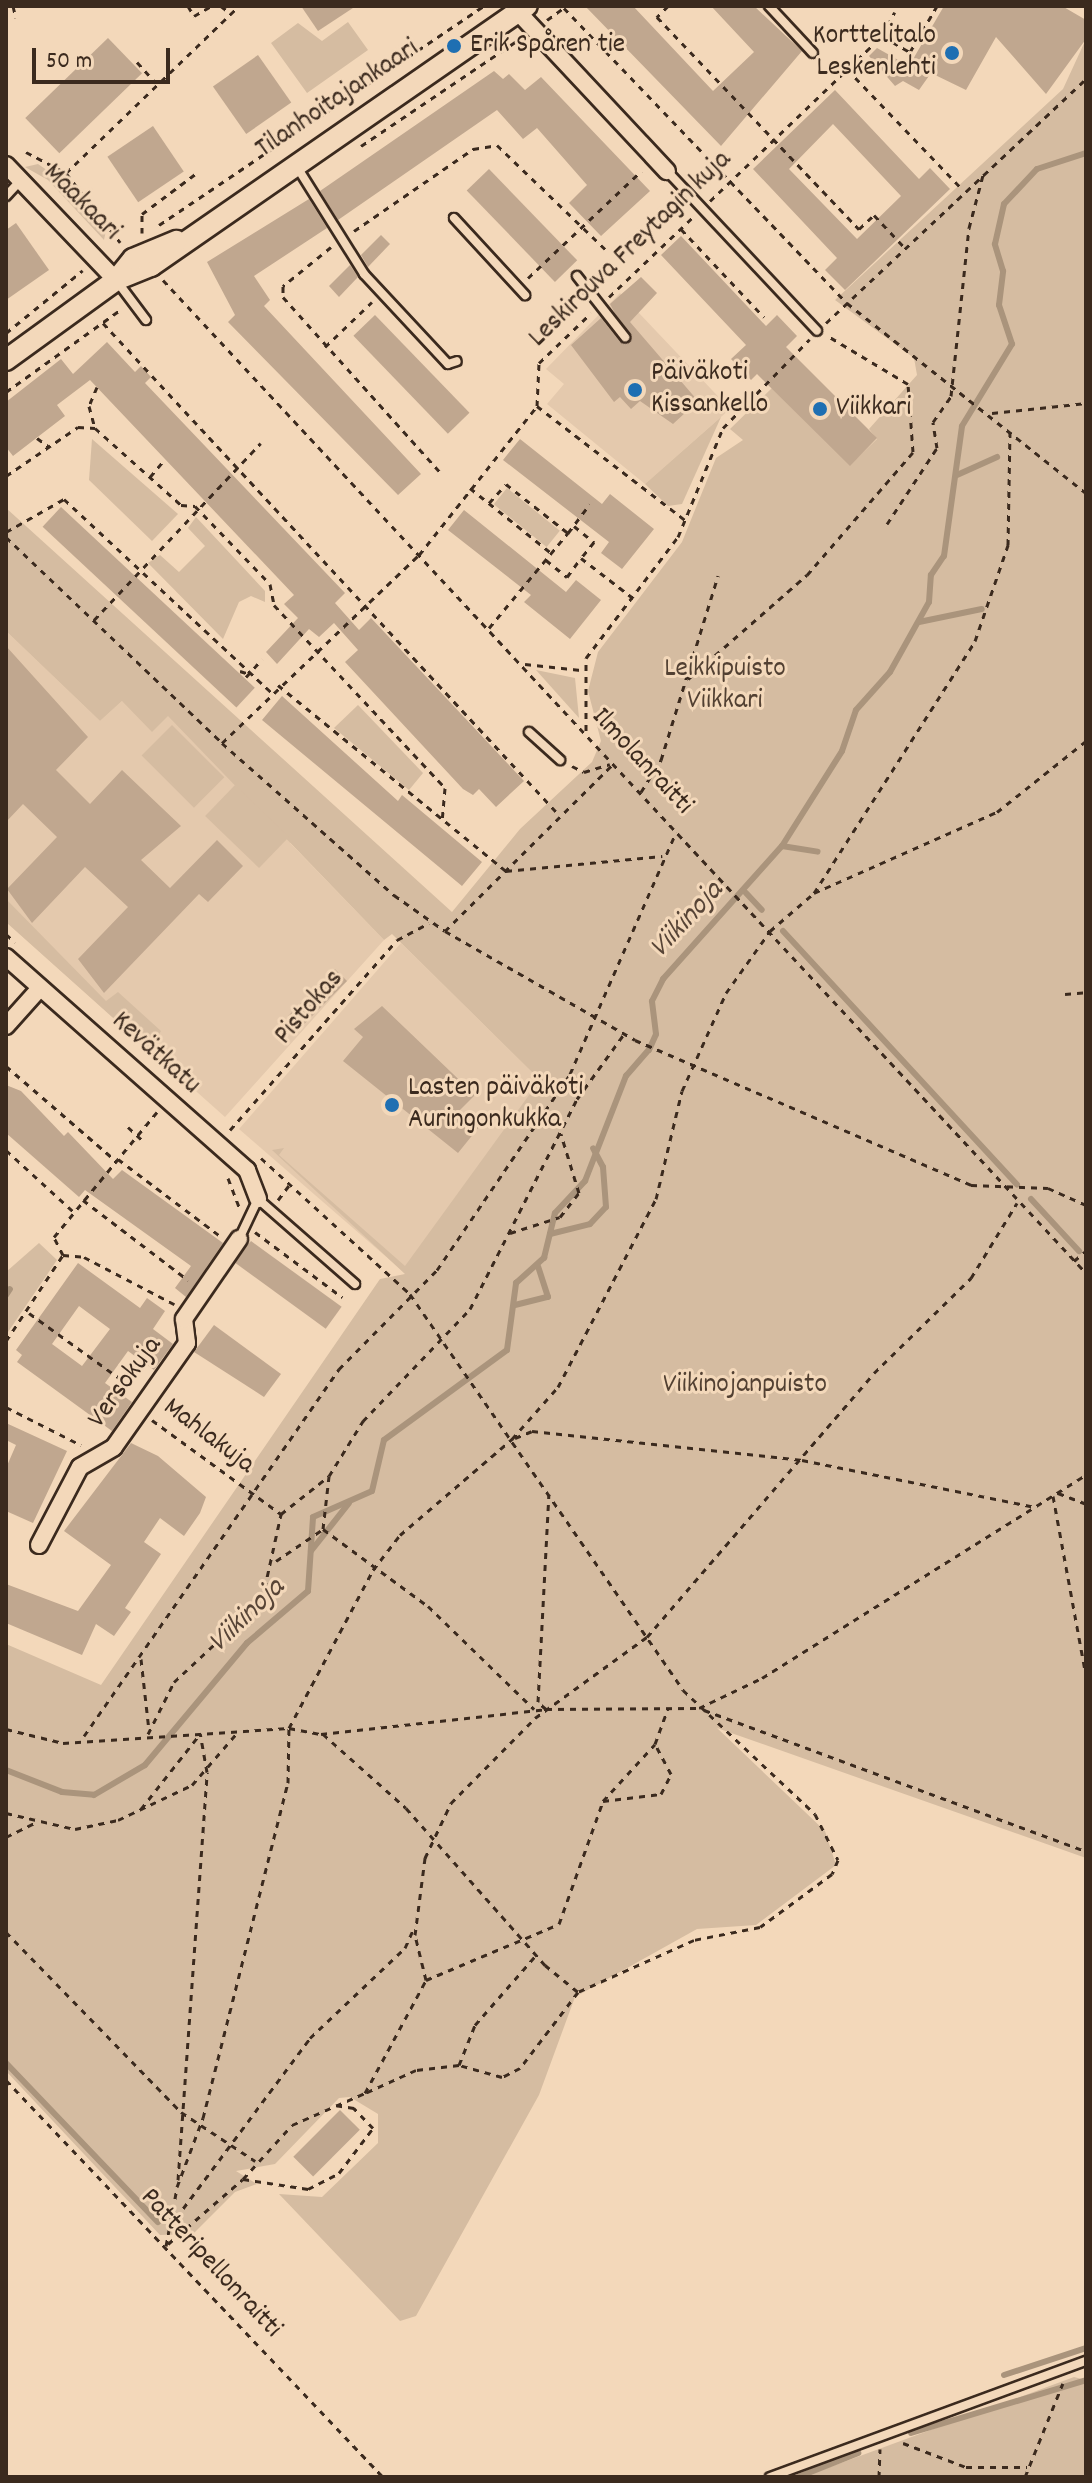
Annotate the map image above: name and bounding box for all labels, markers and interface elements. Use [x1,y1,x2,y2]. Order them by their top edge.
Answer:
place label: Korttelitalo Leskenlehti [813,20,936,86]
place label: Erik Spåren tie [470,29,625,63]
scale bar [36,32,174,82]
street label: Tilanhoitajankaari [250,33,426,167]
marker: Erik Spåren tie [445,37,463,55]
marker: Korttelitalo Leskenlehti [943,44,961,62]
text: 50 m [46,45,92,79]
street label: Leskirouva Freytagin kuja [523,144,739,356]
street label: Maakaari [35,157,127,249]
place label: Päiväkoti Kissankello [651,357,768,423]
marker: Päiväkoti Kissankello [626,381,644,399]
place label: Viikkari [836,392,911,426]
marker: Viikkari [811,400,829,418]
park label: Leikkipuisto Viikkari [664,653,786,719]
street label: Ilmolanraitti [583,701,699,823]
water label: Viikinoja [643,875,733,967]
street label: Pistokas [268,963,352,1053]
street label: Kevätkatu [104,1005,206,1103]
place label: Lasten päiväkoti Auringonkukka [408,1072,583,1138]
marker: Lasten päiväkoti Auringonkukka [383,1096,401,1114]
street label: Versokuja [82,1331,170,1435]
park label: Viikinojanpuisto [663,1369,827,1403]
street label: Mahlakuja [155,1392,261,1482]
water label: Viikinoja [202,1572,294,1662]
street label: Patteripellonraitti [132,2182,288,2346]

